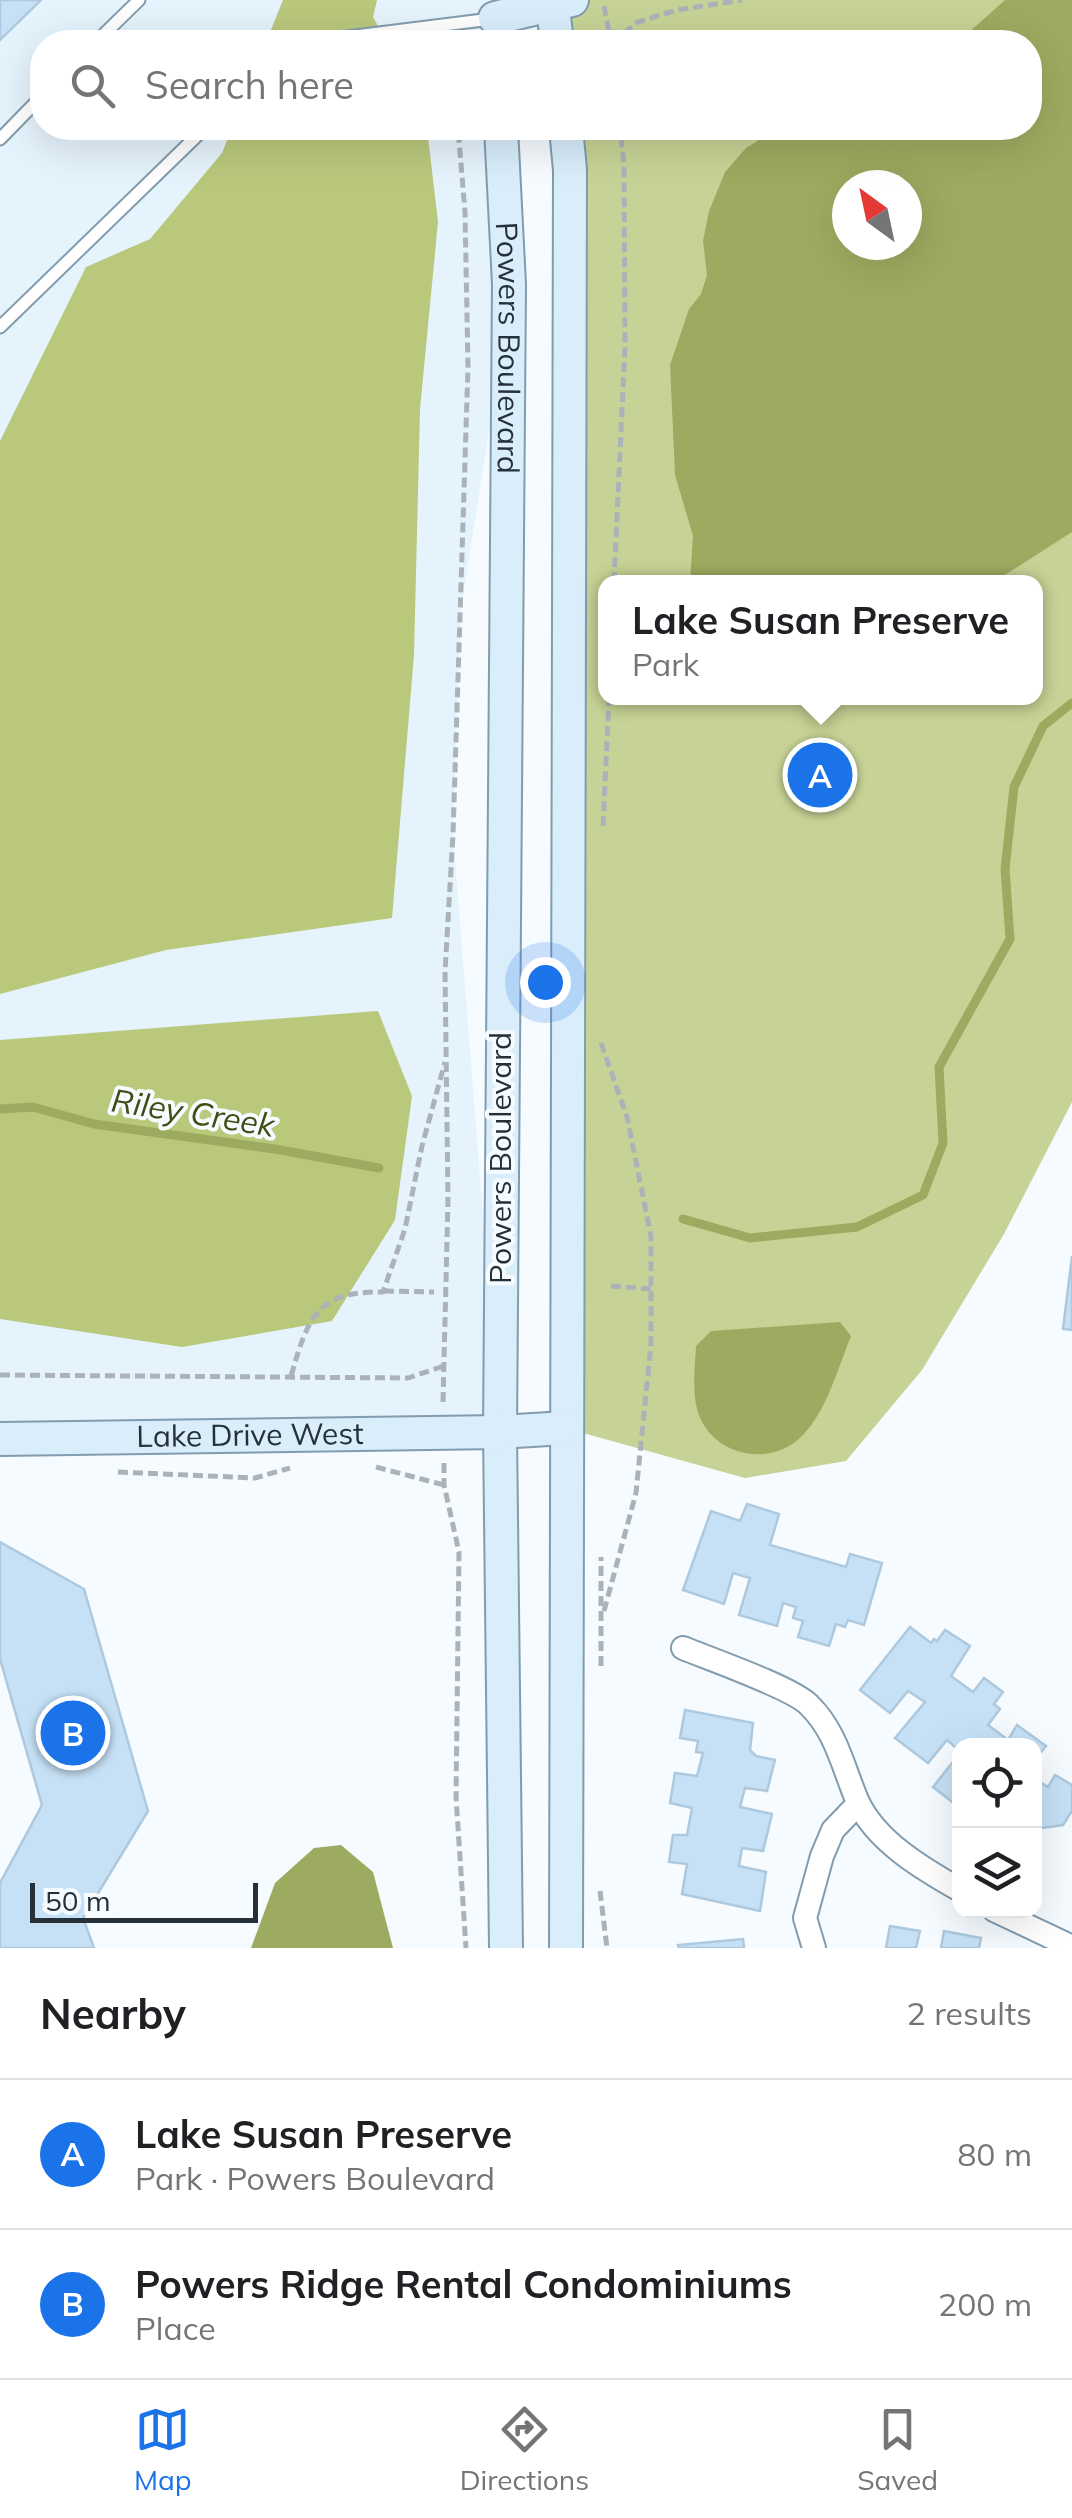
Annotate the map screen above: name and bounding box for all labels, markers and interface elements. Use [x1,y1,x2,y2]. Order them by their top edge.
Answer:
search box [30,30,1042,140]
icon: search [65,58,120,113]
text: Search here [145,61,354,109]
north arrow [832,170,922,260]
street label: Powers Boulevard [488,221,529,474]
popup [598,575,1043,705]
text: Lake Susan Preserve [632,596,1009,644]
text: Park [632,644,699,684]
pin: A [788,738,852,812]
your location [520,957,571,1008]
street label: Powers Boulevard [481,1032,519,1284]
water label: Riley Creek [109,1079,279,1145]
street label: Lake Drive West [136,1414,364,1455]
pin: B [40,1696,106,1770]
map controls [952,1738,1042,1918]
button: locate [952,1738,1042,1828]
button: layers [952,1828,1042,1918]
scale bar [30,1878,258,1922]
text: 50 m [45,1883,111,1918]
text: Nearby [40,1987,186,2040]
text: 2 results [907,1993,1032,2033]
text: Lake Susan Preserve [135,2110,512,2158]
text: A [60,2134,85,2174]
text: 80 m [957,2134,1032,2174]
text: Park · Powers Boulevard [135,2158,495,2198]
text: Powers Ridge Rental Condominiums [135,2260,792,2308]
text: B [61,2284,84,2324]
text: 200 m [938,2284,1032,2324]
text: Place [135,2308,216,2348]
tab: Map [134,2402,192,2497]
tab: Directions [460,2402,589,2497]
tab: Saved [857,2402,938,2497]

